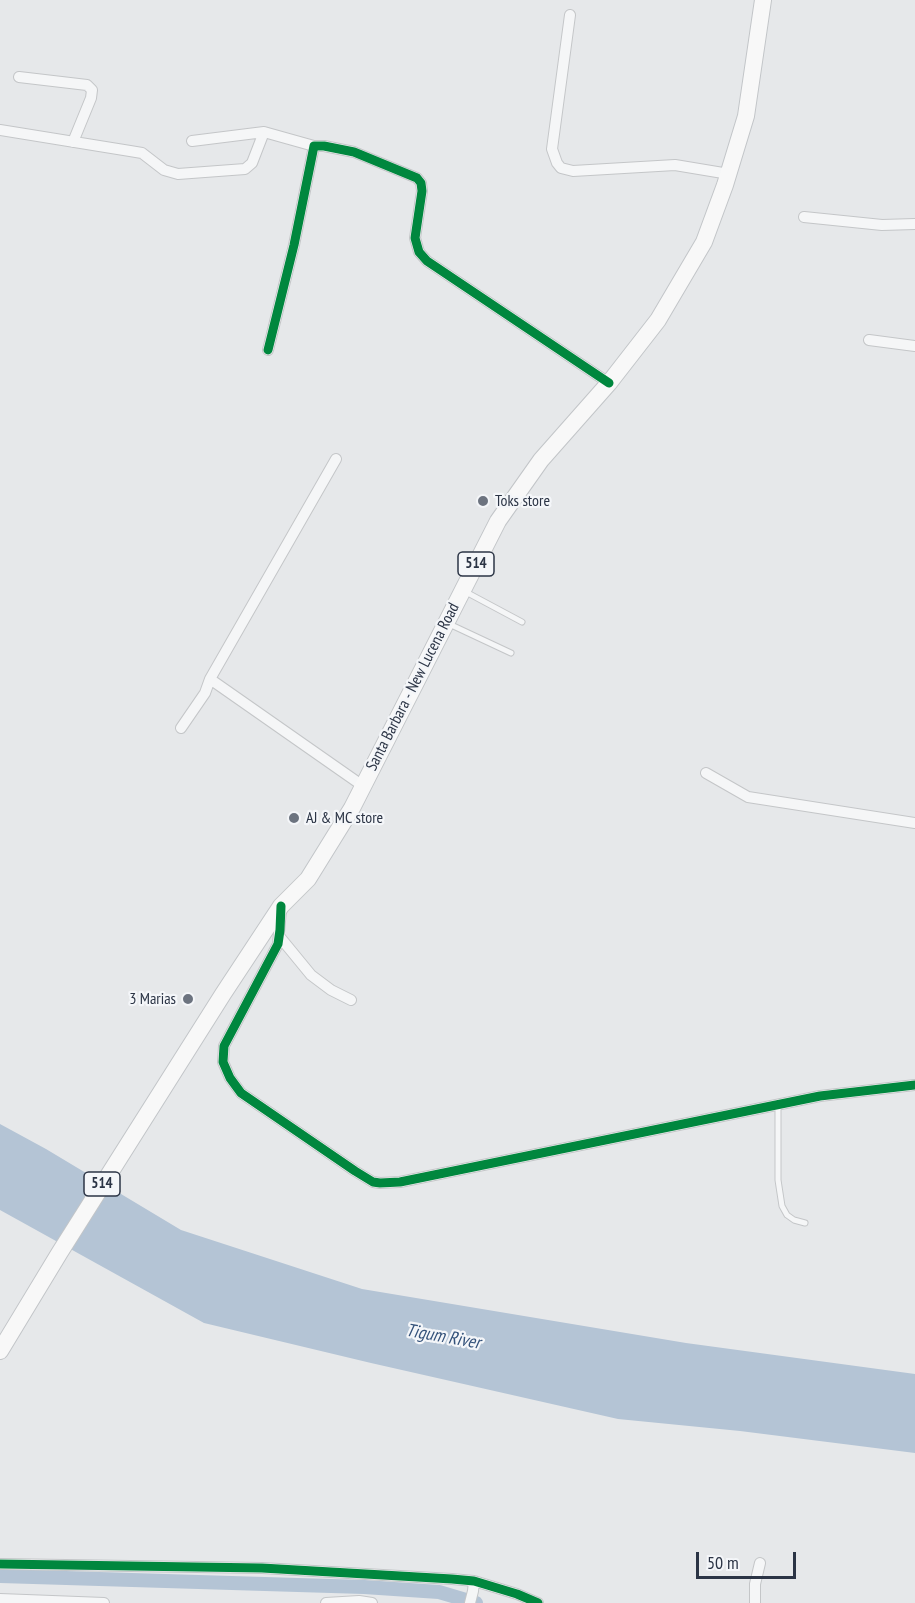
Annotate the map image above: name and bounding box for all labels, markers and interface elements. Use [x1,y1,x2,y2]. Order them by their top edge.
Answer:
place label: Toks store [495,491,550,511]
marker: Toks store [476,494,490,508]
road number: 514 [458,552,494,576]
street label: Santa Barbara - New Lucena Road [362,600,464,774]
place label: AJ & MC store [306,808,383,828]
marker: AJ & MC store [287,811,301,825]
place label: 3 Marias [129,989,176,1009]
marker: 3 Marias [181,992,195,1006]
road number: 514 [84,1172,120,1196]
water label: Tigum River [404,1320,482,1354]
scale bar [699,1540,800,1578]
text: 50 m [707,1551,739,1574]

